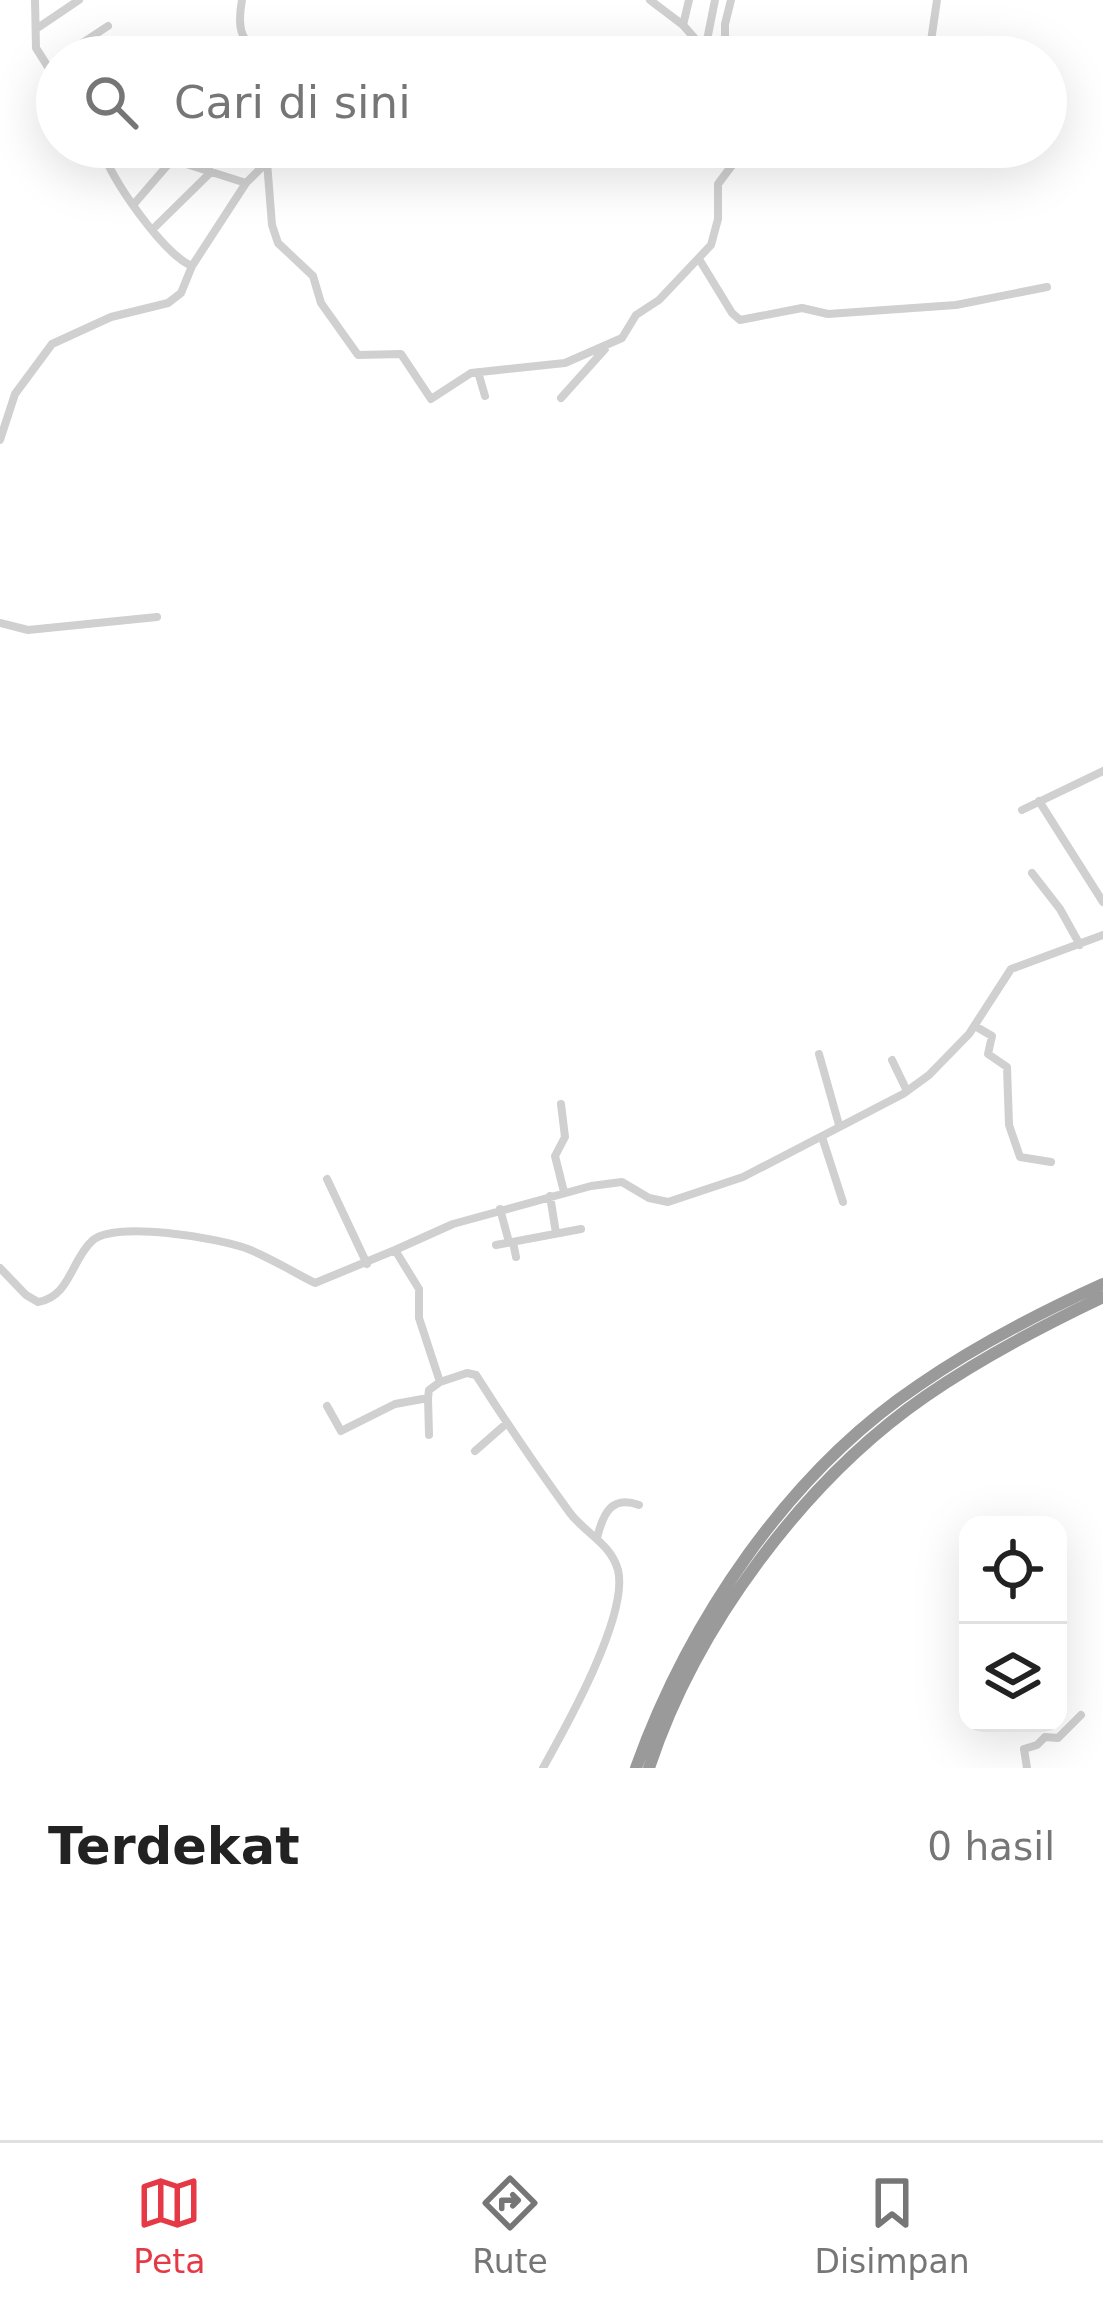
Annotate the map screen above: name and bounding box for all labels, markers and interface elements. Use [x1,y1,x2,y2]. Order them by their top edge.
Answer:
search box [36,36,1067,168]
icon: search [78,69,144,135]
text: Cari di sini [174,76,411,129]
map controls [959,1516,1067,1732]
button: locate [959,1516,1067,1624]
button: layers [959,1624,1067,1732]
text: Terdekat [48,1817,300,1876]
text: 0 hasil [927,1824,1055,1869]
tab: Peta [133,2170,206,2281]
tab: Rute [472,2170,548,2281]
tab: Disimpan [814,2170,970,2281]

